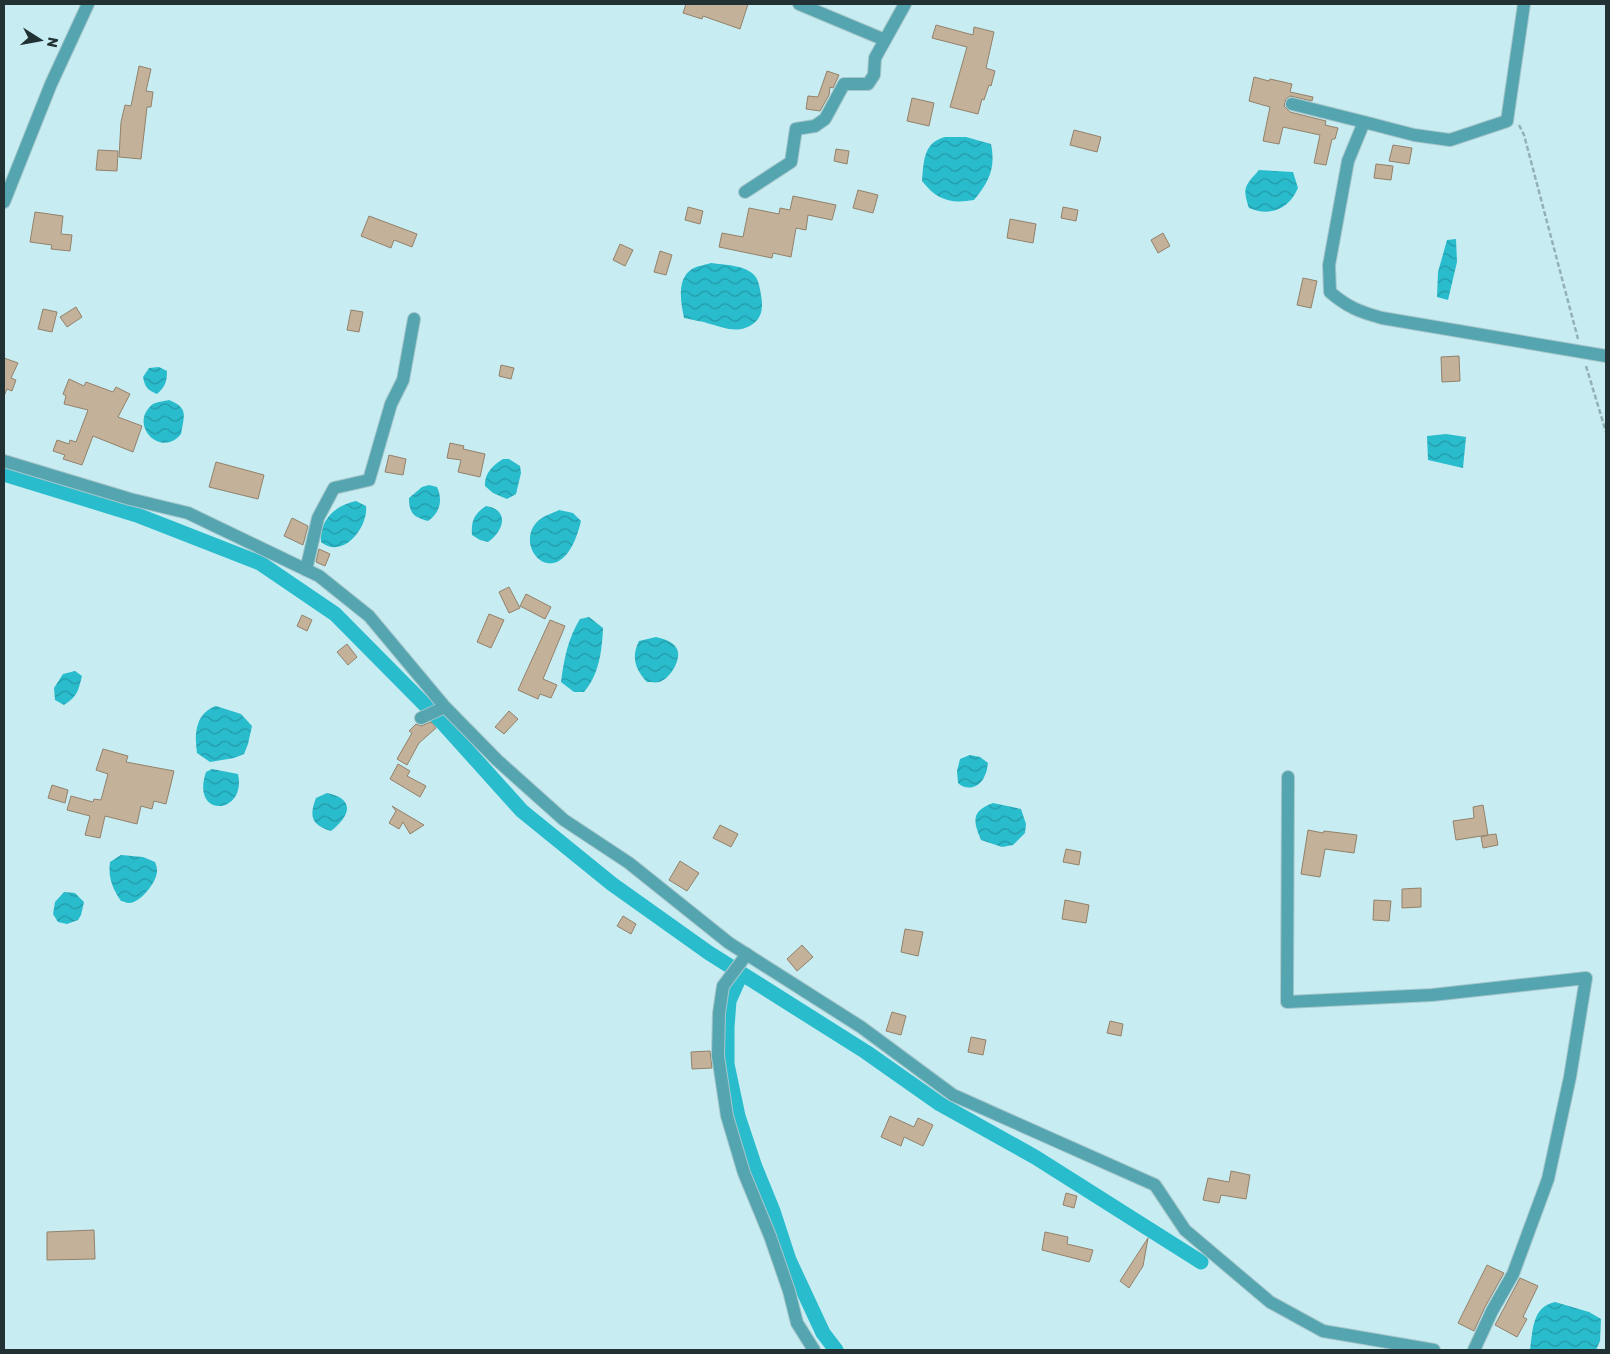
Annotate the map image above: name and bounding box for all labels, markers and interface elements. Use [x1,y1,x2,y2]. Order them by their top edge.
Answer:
north arrow [15,15,65,65]
text: N [43,36,62,49]

